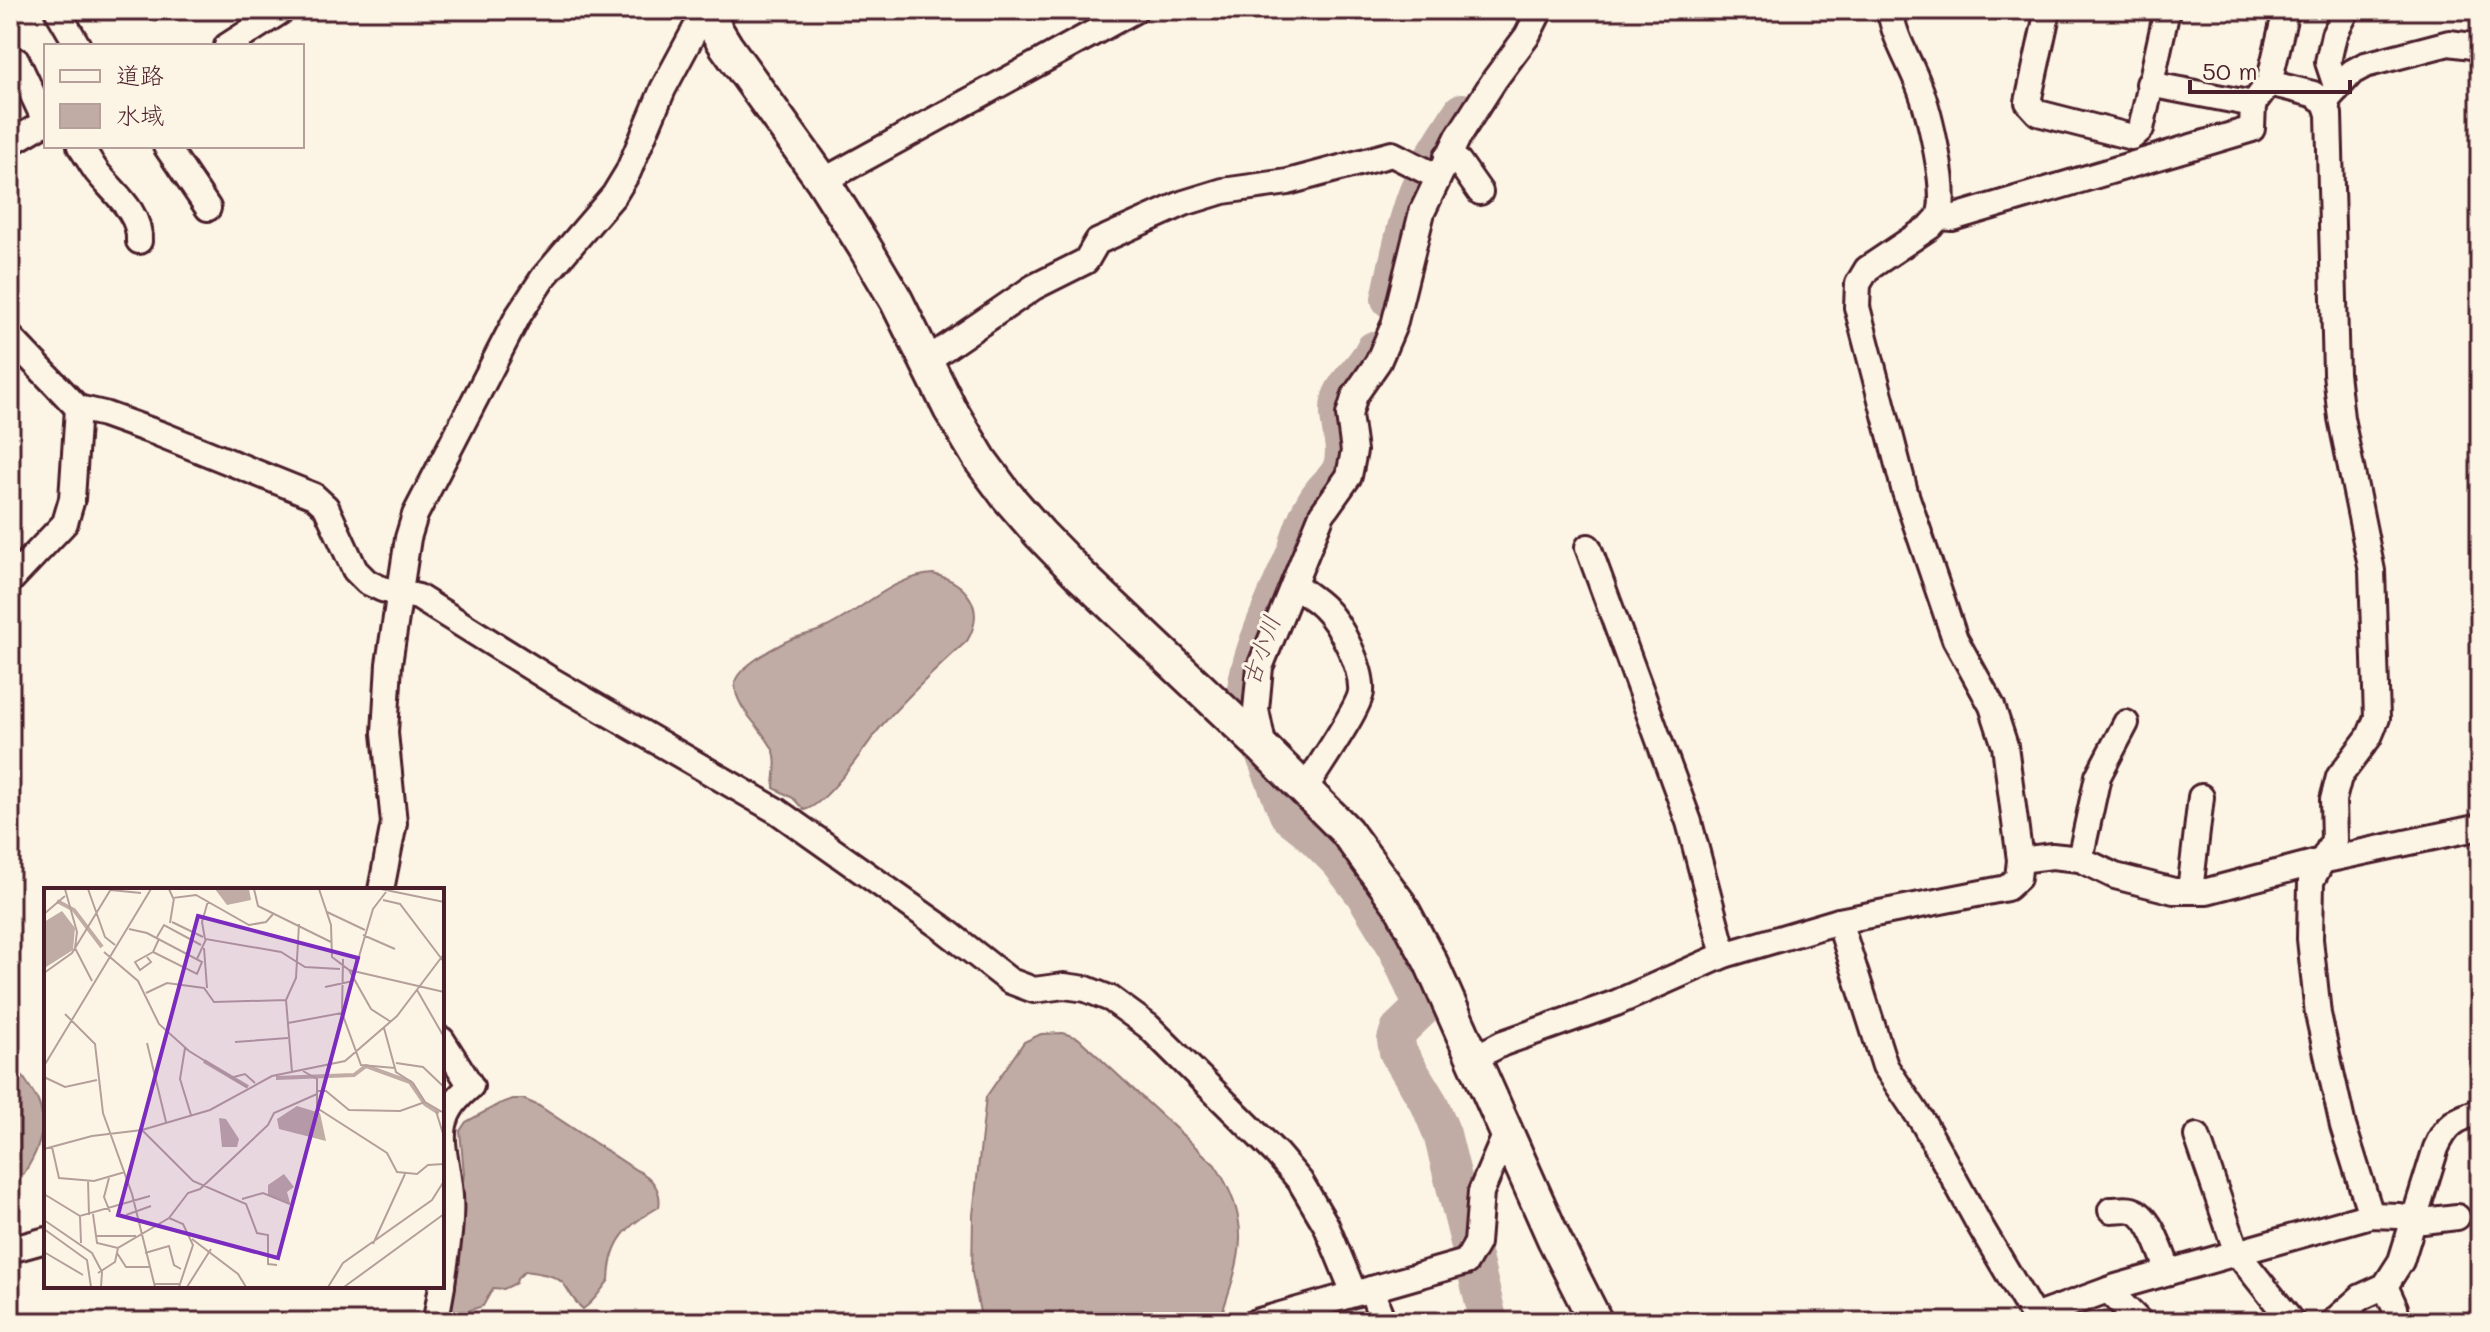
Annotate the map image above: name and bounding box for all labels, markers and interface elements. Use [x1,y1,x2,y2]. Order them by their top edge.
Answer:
legend [44,44,304,148]
scale bar [2190,44,2350,94]
text: 50 m [2202,55,2258,86]
text: 道路 [116,59,164,90]
text: 水域 [116,99,164,130]
water label: 古小川 [1234,611,1286,689]
inset map [44,888,444,1288]

